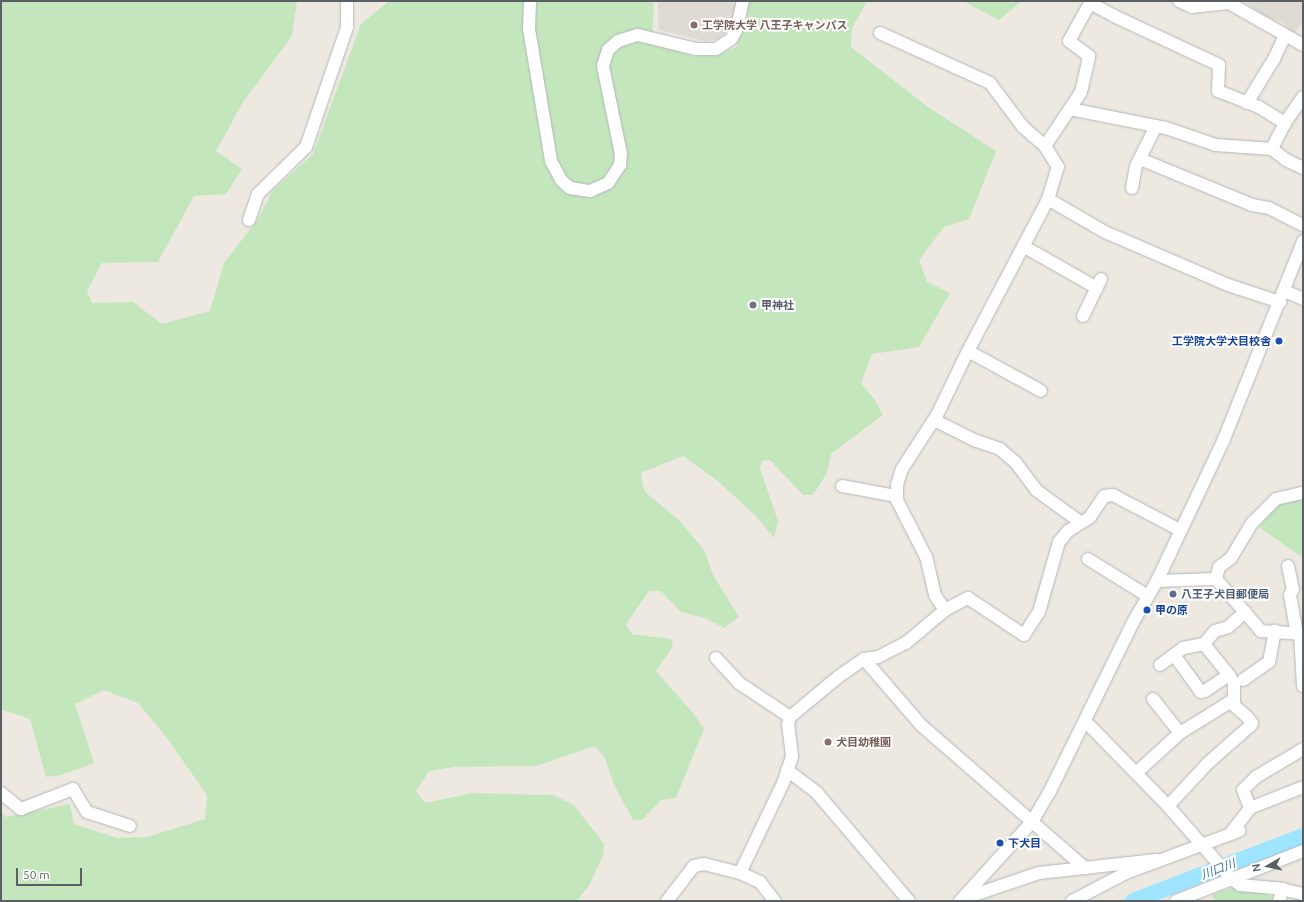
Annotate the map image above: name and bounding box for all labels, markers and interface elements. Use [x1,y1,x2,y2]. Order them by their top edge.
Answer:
place label: 工学院大学 八王子キャンパス [702,18,848,32]
marker: 工学院大学 八王子キャンパス [689,20,699,30]
place label: 甲神社 [761,298,794,312]
marker: 甲神社 [748,300,758,310]
place label: 工学院大学犬目校舎 [1172,334,1271,348]
marker: 工学院大学犬目校舎 [1274,336,1284,346]
place label: 八王子犬目郵便局 [1181,587,1269,601]
marker: 八王子犬目郵便局 [1168,589,1178,599]
place label: 甲の原 [1155,603,1188,617]
marker: 甲の原 [1142,605,1152,615]
place label: 犬目幼稚園 [836,735,891,749]
marker: 犬目幼稚園 [823,737,833,747]
place label: 下犬目 [1008,836,1041,850]
marker: 下犬目 [995,838,1005,848]
north arrow [1248,846,1288,886]
water label: 川口川 [1199,856,1237,882]
scale bar [18,860,84,886]
text: N [1250,863,1263,873]
text: 50 m [23,868,50,881]

